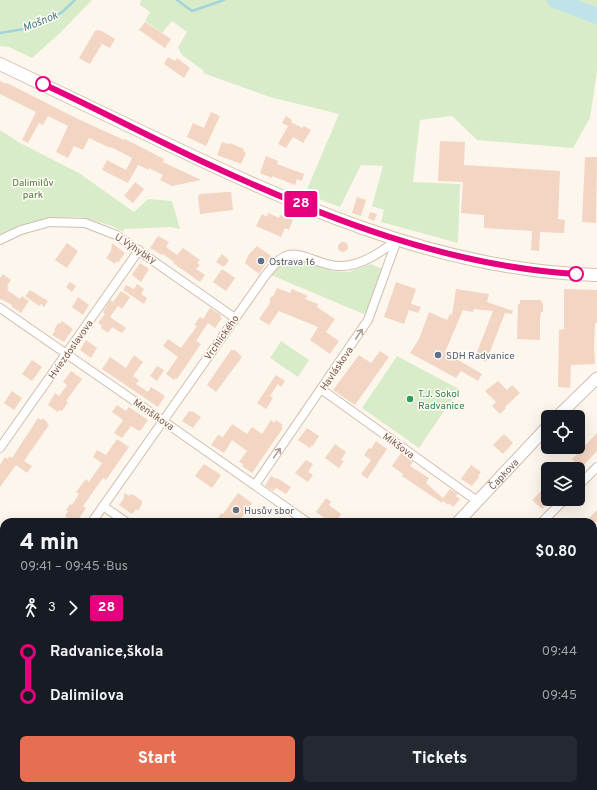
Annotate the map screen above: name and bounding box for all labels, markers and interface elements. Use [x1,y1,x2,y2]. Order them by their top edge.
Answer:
water label: Mošnok [21,8,60,35]
unlabelled marker [35,76,51,92]
park label: Dalimilův park [12,177,54,202]
line badge: 28 [283,191,319,217]
text: 28 [292,195,310,212]
street label: U Výhybky [112,231,159,268]
marker: Ostrava 16 [256,256,266,266]
place label: Ostrava 16 [269,256,315,269]
unlabelled marker [568,266,584,282]
street label: Vrchlického [202,312,243,363]
street label: Hviezdoslavova [46,318,96,382]
one-way arrow [355,329,363,340]
street label: Havláskova [318,344,357,393]
marker: SDH Radvanice [433,350,443,360]
place label: SDH Radvanice [446,350,515,363]
place label: T.J. Sokol Radvanice [418,388,465,413]
marker: T.J. Sokol Radvanice [405,394,415,404]
street label: Menšíkova [130,396,176,434]
map controls [541,410,585,506]
button: locate [541,410,585,454]
street label: Mikšova [380,430,417,462]
one-way arrow [273,448,281,459]
street label: Čapkova [486,456,522,493]
button: layers [541,462,585,506]
marker: Husův sbor [231,505,241,515]
place label: Husův sbor [244,505,294,518]
text: 4 min [20,530,79,557]
text: $0.80 [535,543,577,562]
text: 09:41 – 09:45 · Bus [20,559,128,575]
icon: walk [20,597,42,619]
icon: forward [62,597,84,619]
text: 28 [98,599,115,616]
text: 3 [48,600,56,616]
text: Radvanice,škola [50,643,163,662]
text: 09:44 [542,644,577,660]
text: Dalimilova [50,687,124,706]
text: 09:45 [542,688,577,704]
button: Start [20,736,295,782]
button: Tickets [303,736,577,782]

